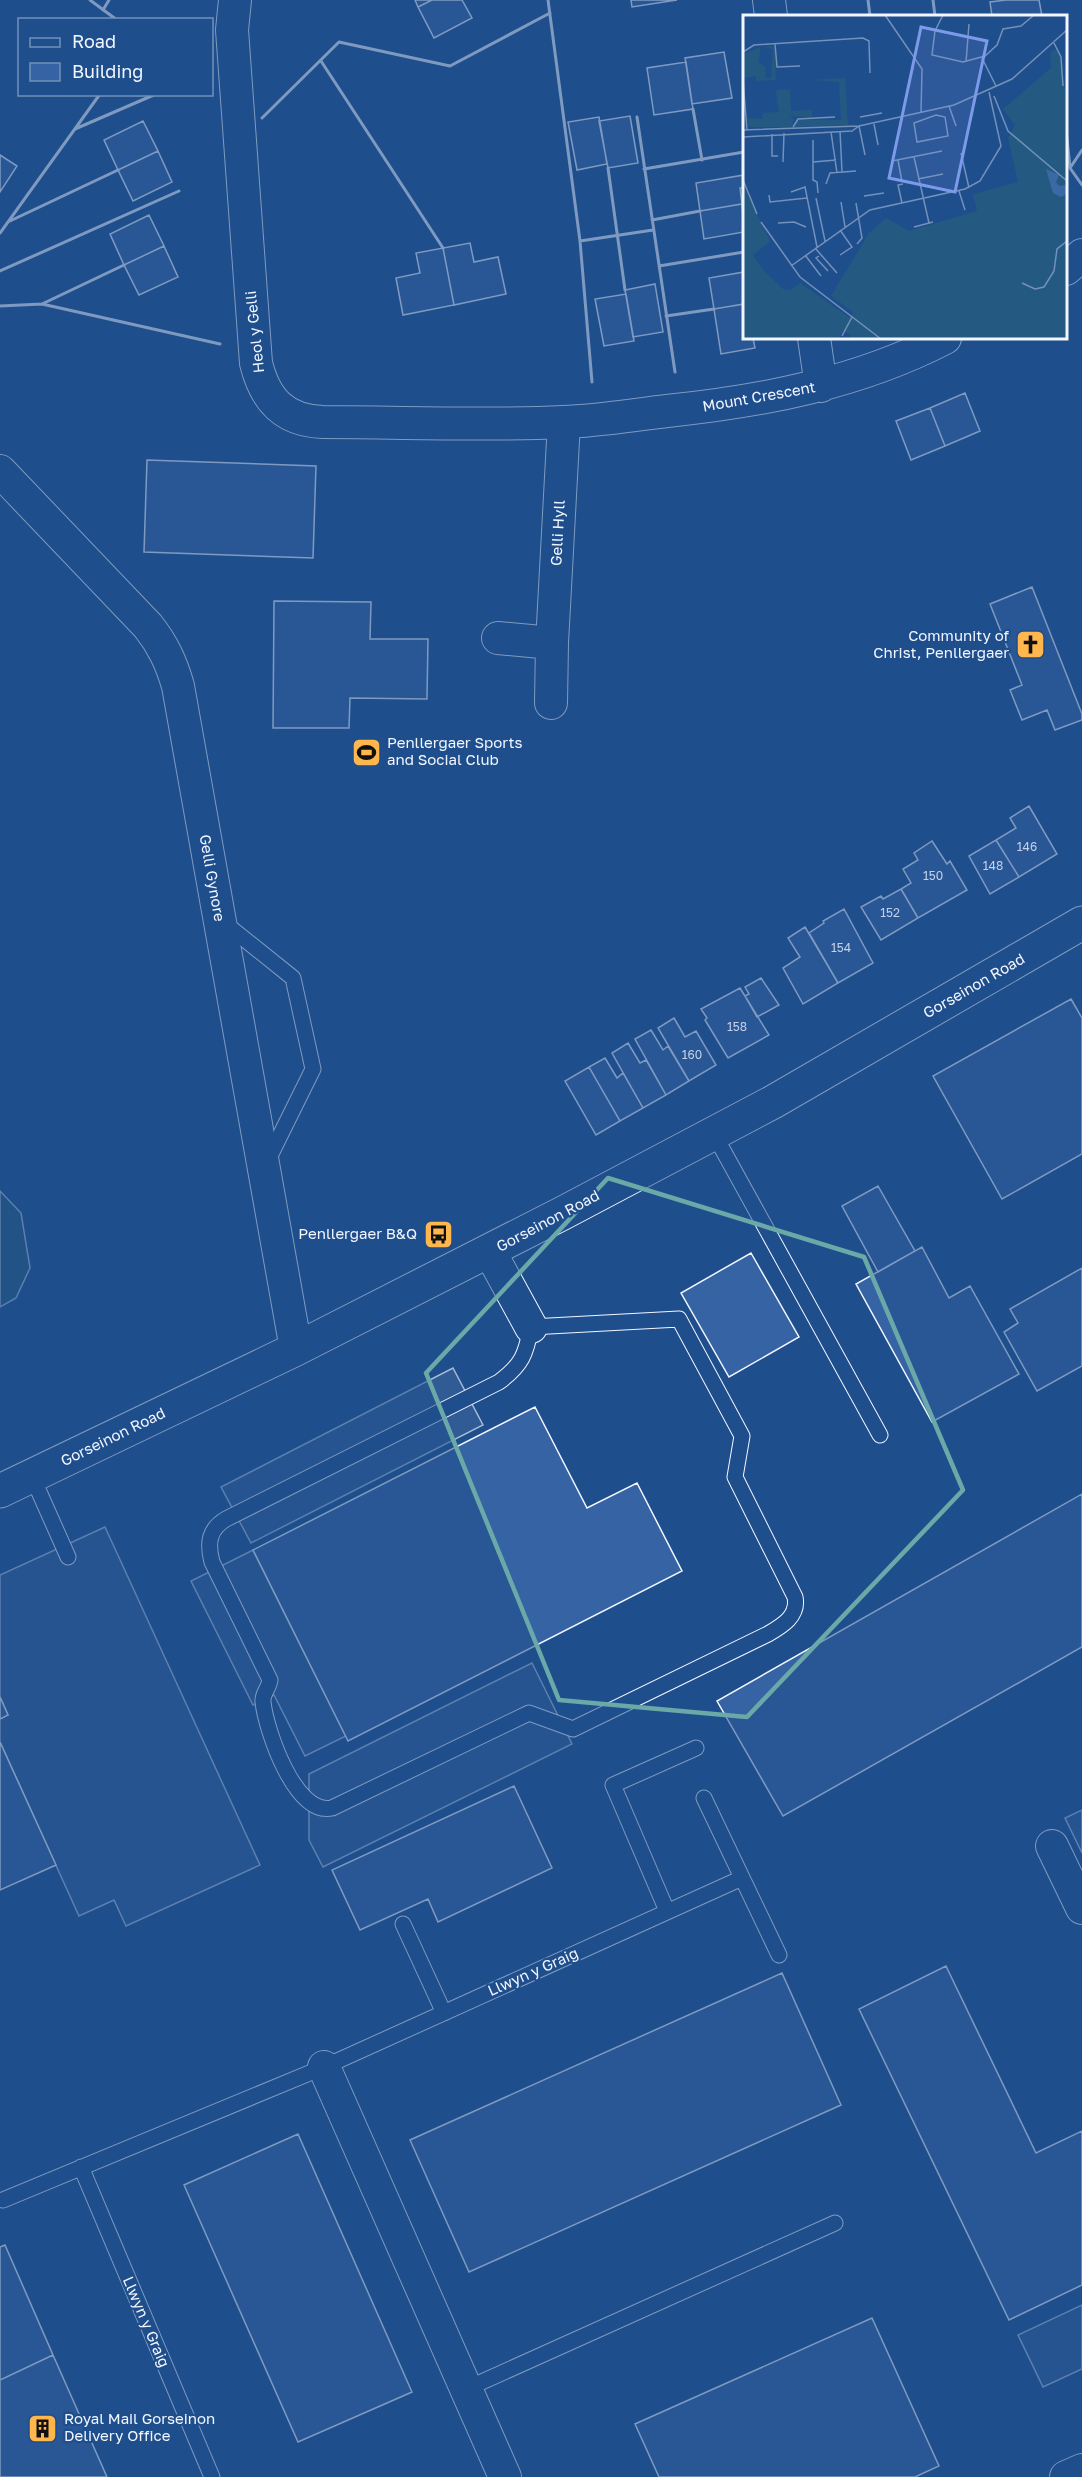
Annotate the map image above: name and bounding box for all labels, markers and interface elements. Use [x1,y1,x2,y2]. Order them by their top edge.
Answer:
inset map [743,15,1067,339]
legend [18,18,213,96]
text: Road [72,30,116,52]
text: Building [72,60,143,82]
street label: Heol y Gelli [241,290,267,374]
street label: Mount Crescent [701,377,817,415]
street label: Gelli Hyll [546,499,568,566]
place label: Community of Christ, Penllergaer [873,626,1010,661]
church icon: Community of Christ, Penllergaer [1014,629,1046,661]
place label: Penllergaer Sports and Social Club [387,733,522,768]
sports icon: Penllergaer Sports and Social Club [350,736,382,768]
street label: Gelli Gynore [196,833,230,923]
house number: 146 [1017,839,1037,854]
house number: 148 [983,858,1003,873]
house number: 150 [923,868,943,883]
house number: 152 [880,905,900,920]
house number: 154 [831,940,851,955]
street label: Gorseinon Road [920,949,1027,1021]
house number: 158 [727,1019,747,1034]
house number: 160 [682,1047,702,1062]
street label: Gorseinon Road [493,1185,602,1255]
bus stop icon: Penllergaer B&Q [422,1218,454,1250]
place label: Penllergaer B&Q [298,1224,417,1242]
street label: Gorseinon Road [57,1403,168,1469]
street label: Llwyn y Graig [485,1943,581,1999]
street label: Llwyn y Graig [120,2273,174,2370]
place label: Royal Mail Gorseinon Delivery Office [64,2409,215,2444]
building icon: Royal Mail Gorseinon Delivery Office [27,2412,59,2444]

